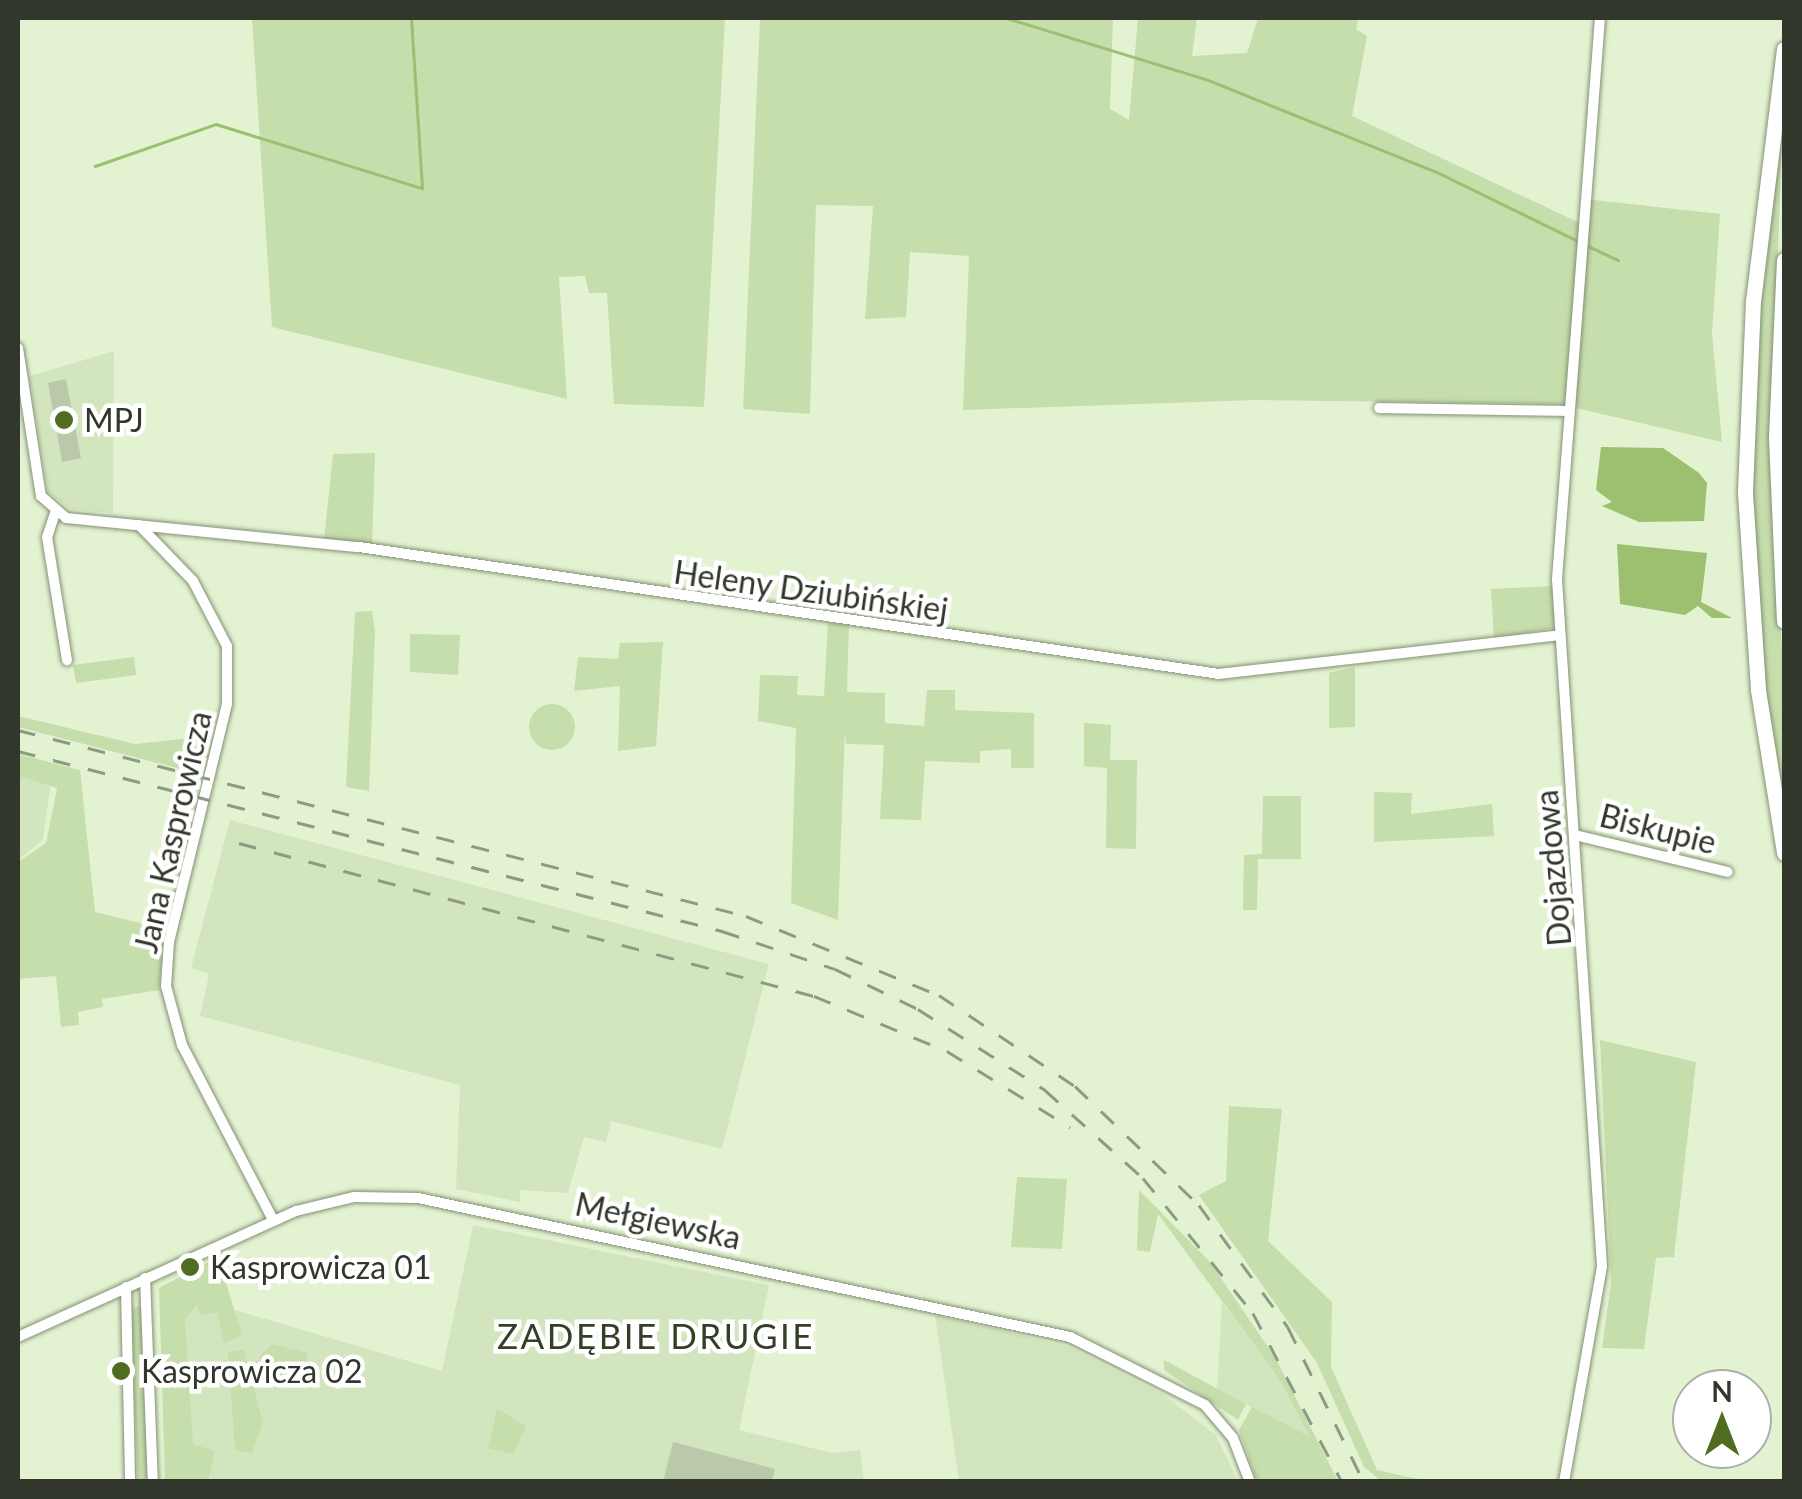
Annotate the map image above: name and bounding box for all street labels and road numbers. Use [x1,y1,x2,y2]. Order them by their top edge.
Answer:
street label: Heleny Dziubińskiej [671,553,951,629]
street label: Jana Kasprowicza [127,707,219,957]
street label: Dojazdowa [1527,788,1579,948]
street label: Biskupie [1596,796,1720,862]
street label: Mełgiewska [572,1185,744,1257]

